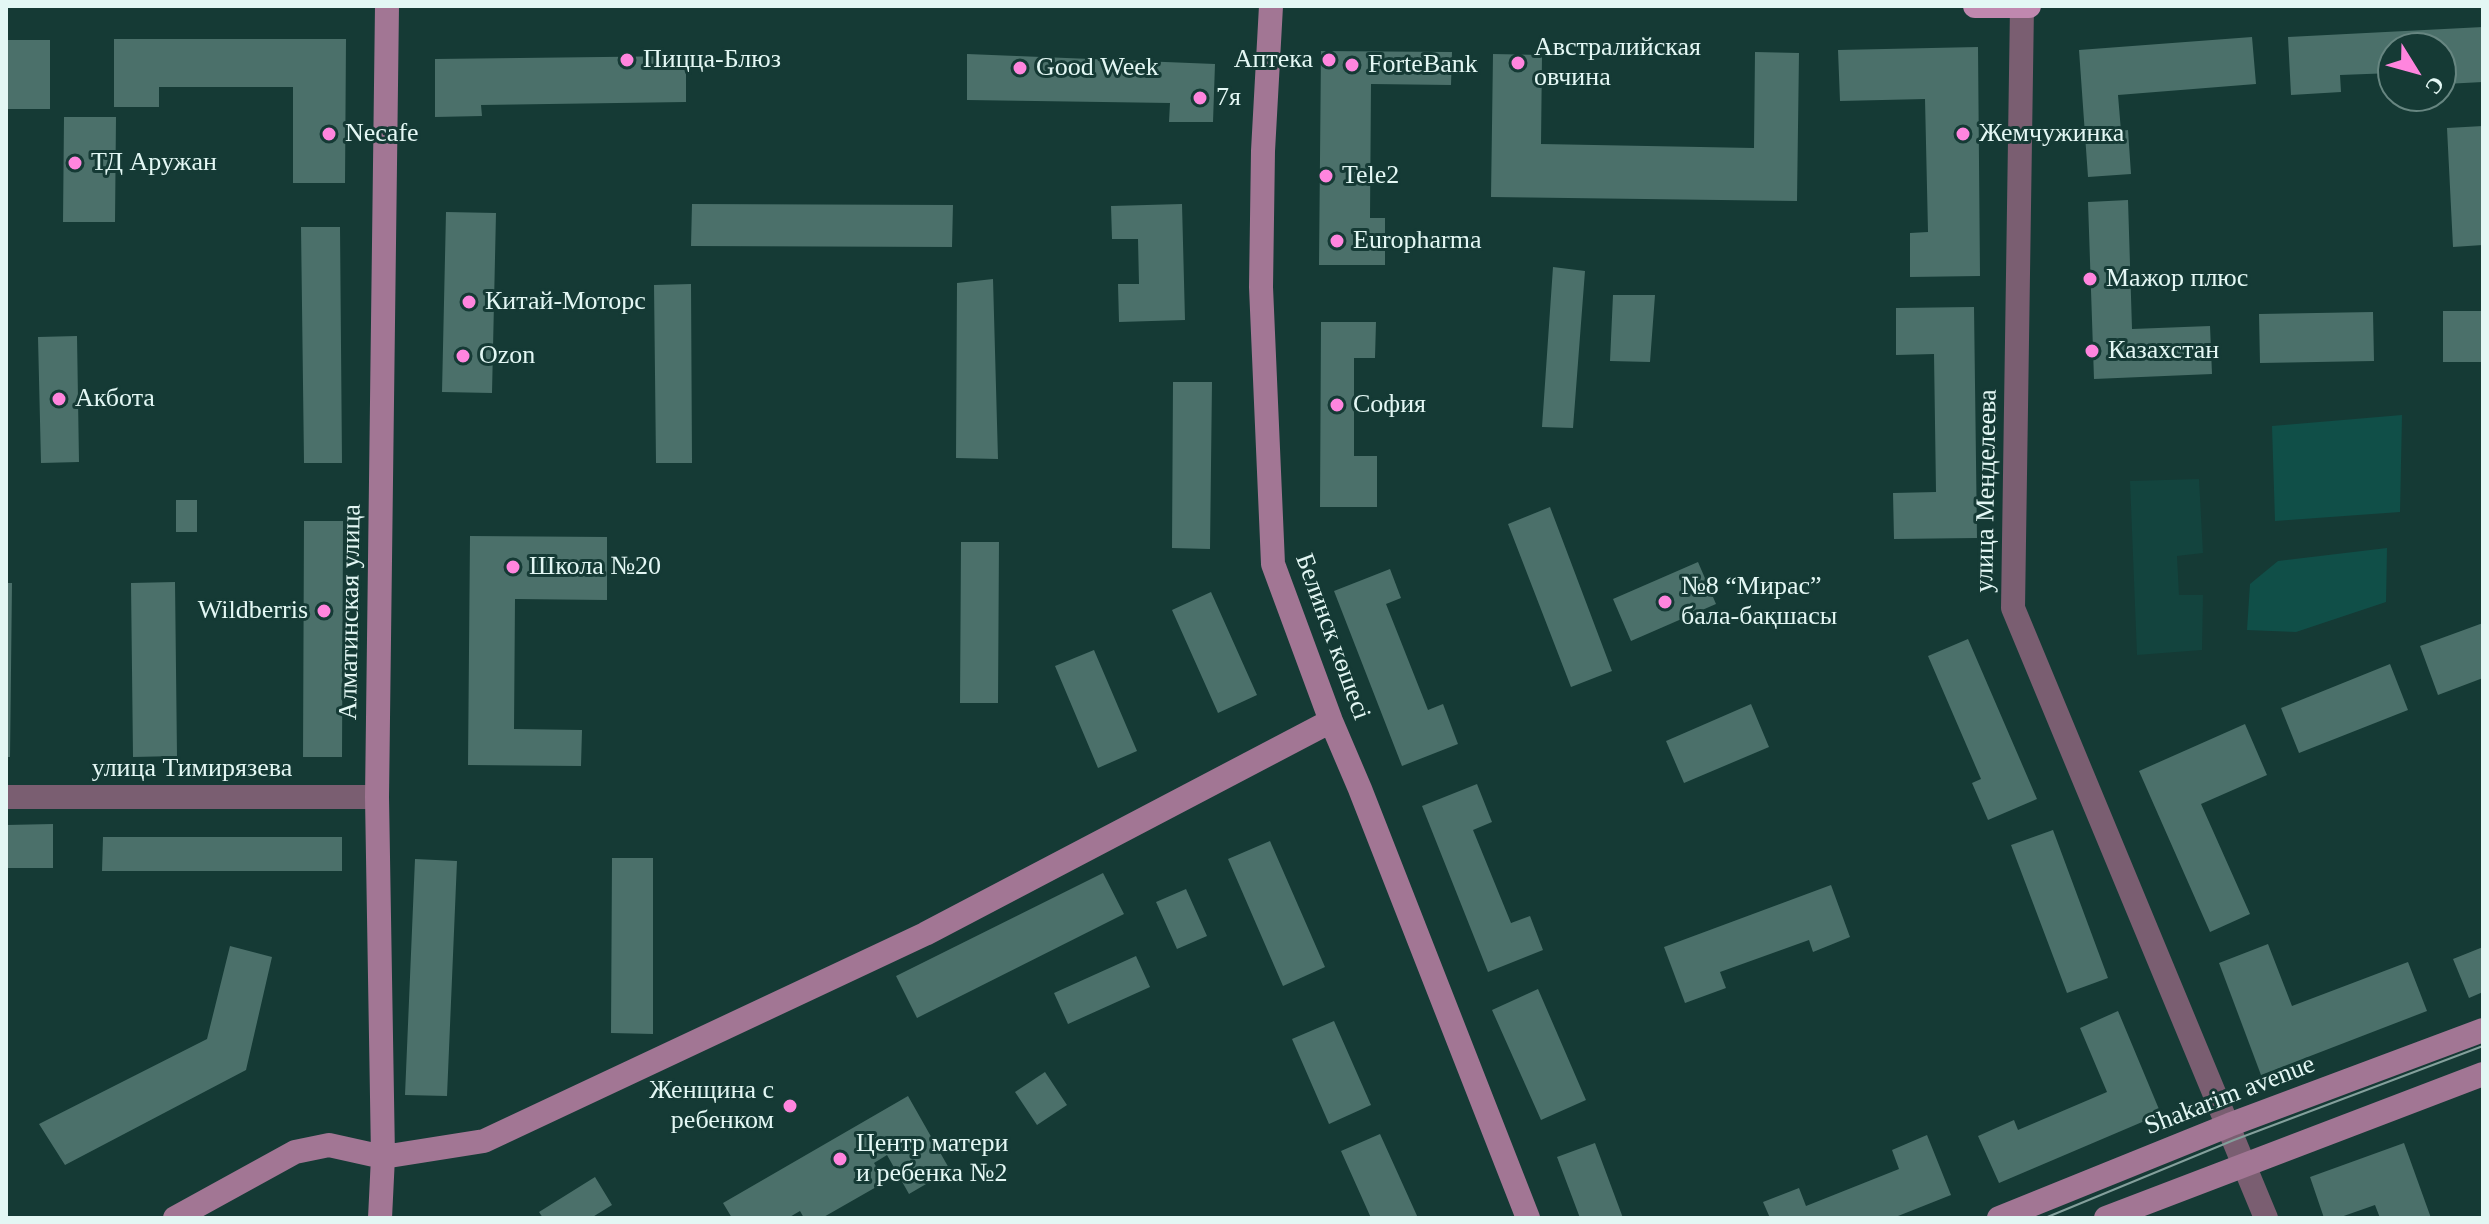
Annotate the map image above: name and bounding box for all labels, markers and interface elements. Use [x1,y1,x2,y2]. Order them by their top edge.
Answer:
place label: Австралийская овчина [1534,32,1701,94]
north arrow [2377,32,2457,112]
place label: Пицца-Блюз [643,44,781,76]
place label: Аптека [1234,44,1313,76]
place label: ForteBank [1368,49,1478,81]
marker: Пицца-Блюз [618,51,636,69]
marker: Аптека [1320,51,1338,69]
place label: Good Week [1036,52,1159,84]
marker: Австралийская овчина [1509,54,1527,72]
marker: ForteBank [1343,56,1361,74]
marker: Good Week [1011,59,1029,77]
text: С [2420,72,2450,99]
place label: 7я [1216,82,1241,114]
marker: 7я [1191,89,1209,107]
place label: Necafe [345,118,419,150]
place label: Жемчужинка [1979,118,2124,150]
marker: Necafe [320,125,338,143]
marker: Жемчужинка [1954,125,1972,143]
place label: ТД Аружан [91,147,217,179]
marker: ТД Аружан [66,154,84,172]
place label: Tele2 [1342,160,1399,192]
marker: Tele2 [1317,167,1335,185]
place label: Europharma [1353,225,1482,257]
marker: Europharma [1328,232,1346,250]
place label: Мажор плюс [2106,263,2248,295]
marker: Мажор плюс [2081,270,2099,288]
place label: Китай-Моторс [485,286,646,318]
marker: Китай-Моторс [460,293,478,311]
place label: Казахстан [2108,335,2219,367]
place label: Ozon [479,340,535,372]
marker: Казахстан [2083,342,2101,360]
marker: Ozon [454,347,472,365]
place label: Акбота [75,383,155,415]
place label: София [1353,389,1426,421]
street label: улица Менделеева [1970,389,2004,593]
marker: Акбота [50,390,68,408]
marker: София [1328,396,1346,414]
street label: Алматинская улица [334,504,368,720]
street label: Белинск көшесі [1287,550,1377,724]
place label: Школа №20 [529,551,661,583]
marker: Школа №20 [504,558,522,576]
place label: №8 “Мирас” бала-бақшасы [1681,571,1837,632]
marker: №8 “Мирас” бала-бақшасы [1656,593,1674,611]
place label: Wildberris [198,595,308,627]
marker: Wildberris [315,602,333,620]
street label: улица Тимирязева [92,753,292,785]
street label: Shakarim avenue [2140,1049,2320,1143]
place label: Женщина с ребенком [649,1075,774,1136]
marker: Женщина с ребенком [781,1097,799,1115]
place label: Центр матери и ребенка №2 [856,1128,1008,1190]
marker: Центр матери и ребенка №2 [831,1150,849,1168]

